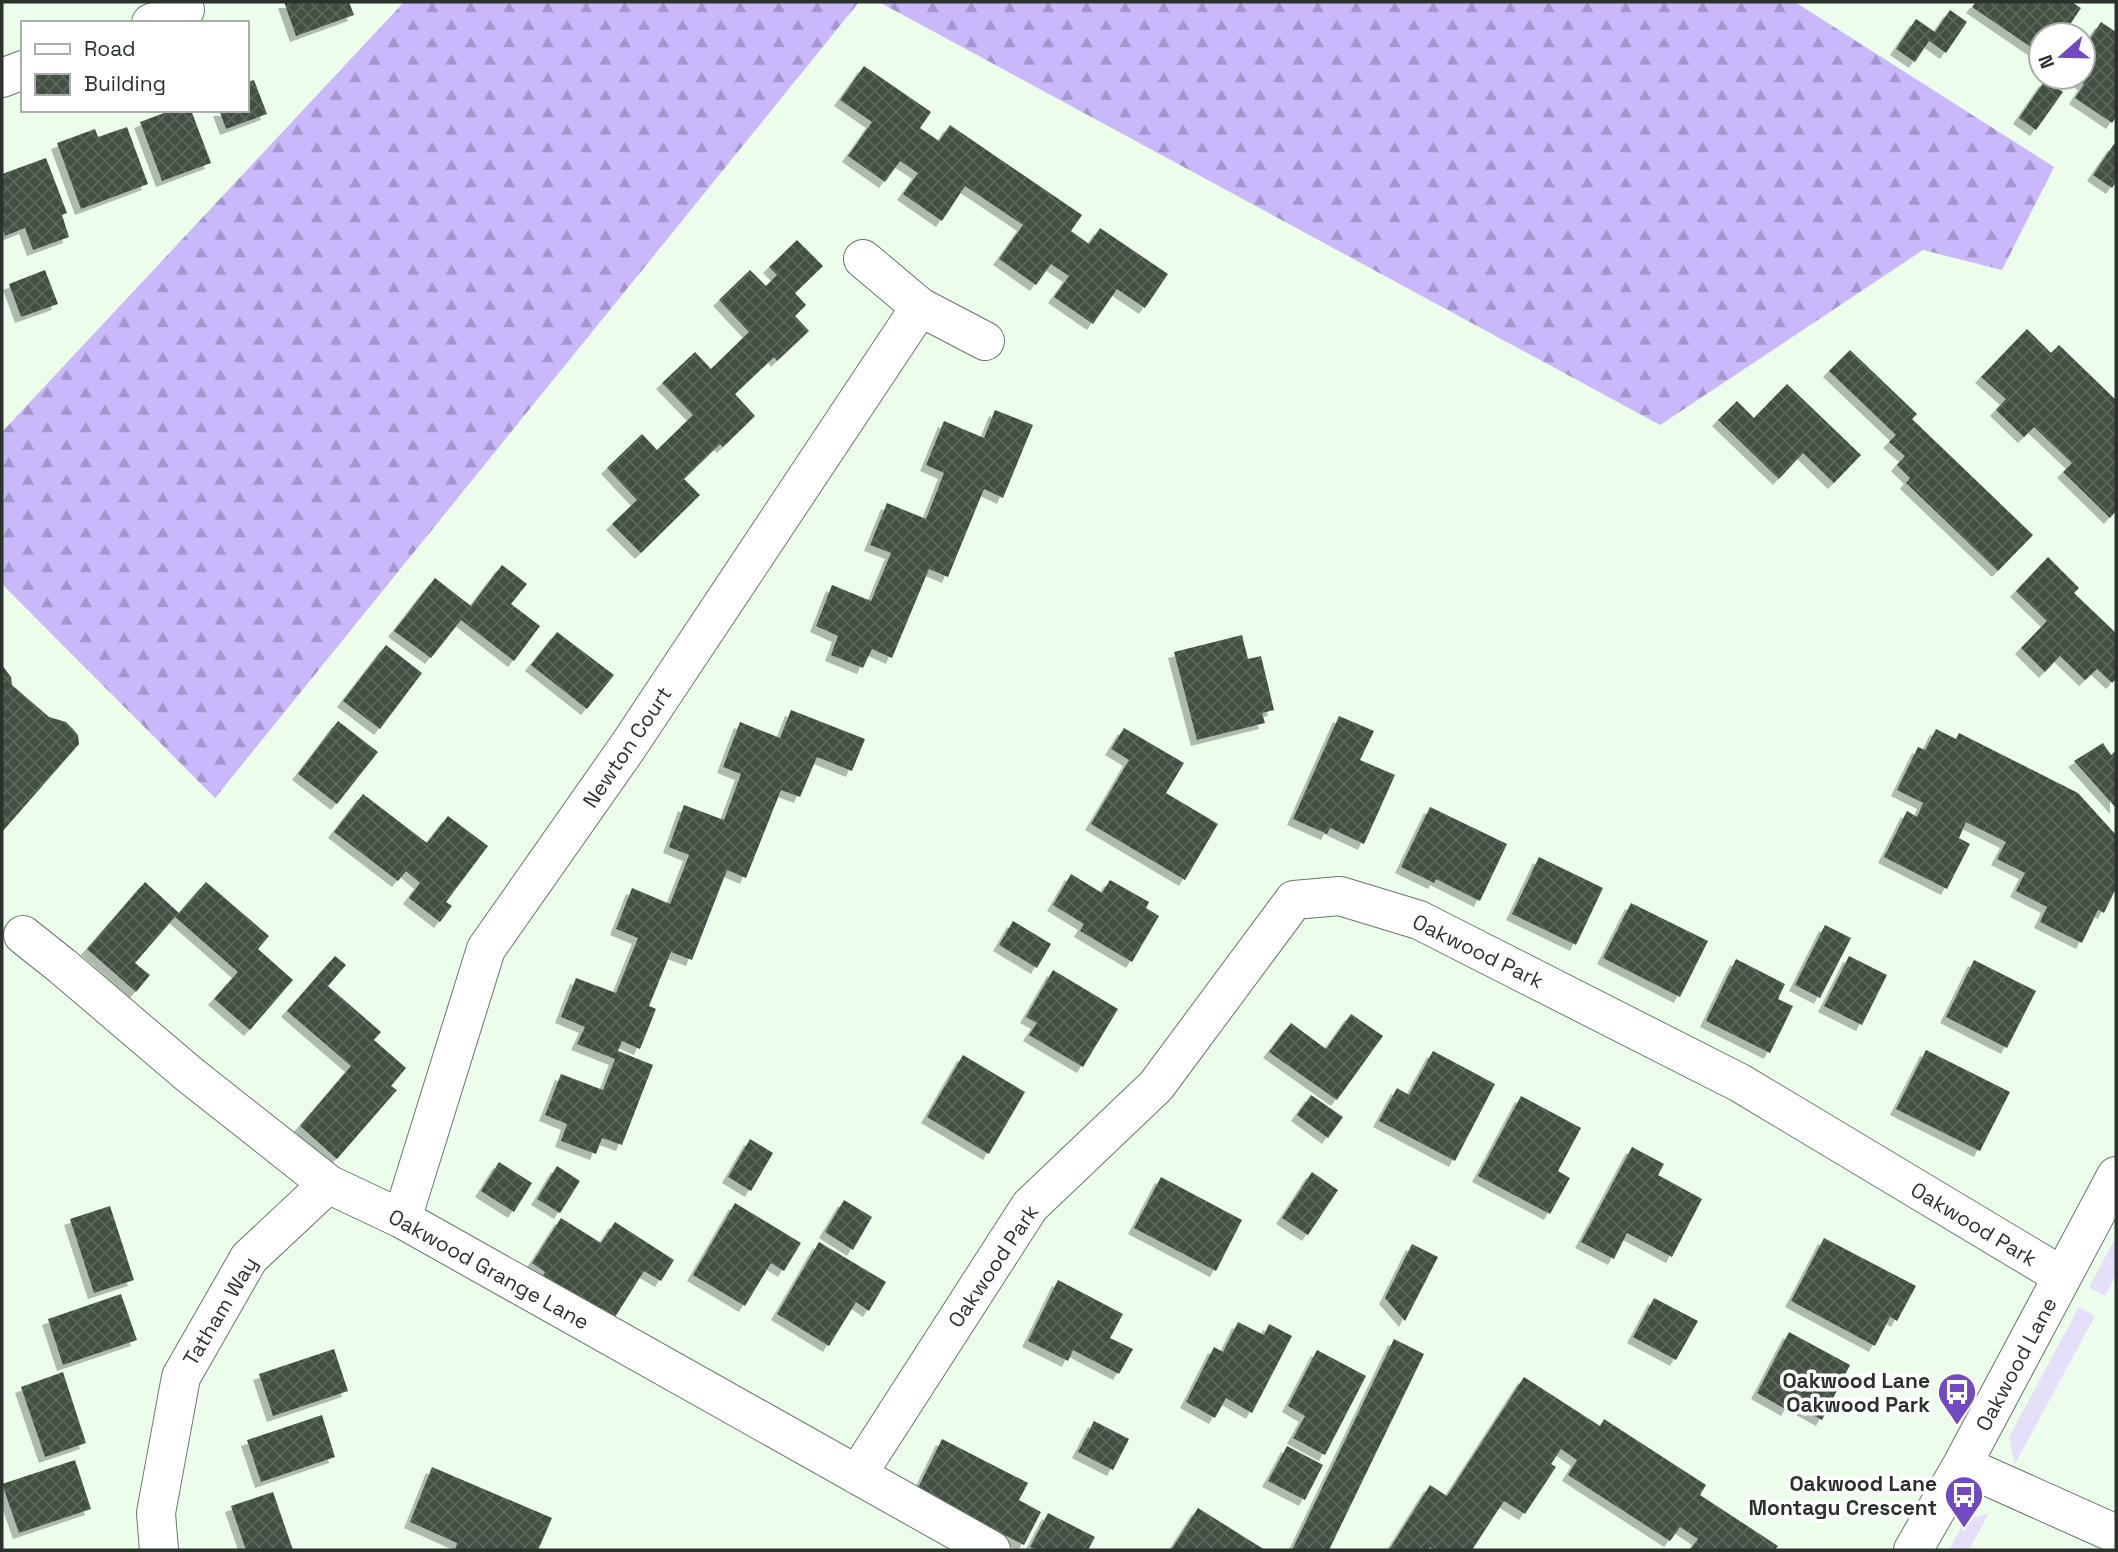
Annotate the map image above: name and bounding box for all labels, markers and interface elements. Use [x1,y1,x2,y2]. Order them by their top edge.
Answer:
legend [21,21,248,112]
north arrow [2027,21,2097,91]
text: Road [84,35,136,62]
text: N [2033,51,2060,72]
text: Building [84,70,166,97]
street label: Newton Court [577,681,677,813]
street label: Oakwood Park [1408,908,1548,994]
street label: Oakwood Park [1906,1176,2042,1272]
street label: Oakwood Park [942,1199,1044,1333]
street label: Oakwood Grange Lane [384,1203,594,1335]
street label: Tatham Way [177,1251,263,1371]
street label: Oakwood Lane [1969,1292,2063,1436]
place label: Oakwood Lane Oakwood Park [1782,1367,1930,1418]
bus stop icon: Oakwood Lane Oakwood Park [1936,1371,1978,1426]
place label: Oakwood Lane Montagu Crescent [1749,1470,1937,1521]
bus stop icon: Oakwood Lane Montagu Crescent [1943,1474,1985,1529]

